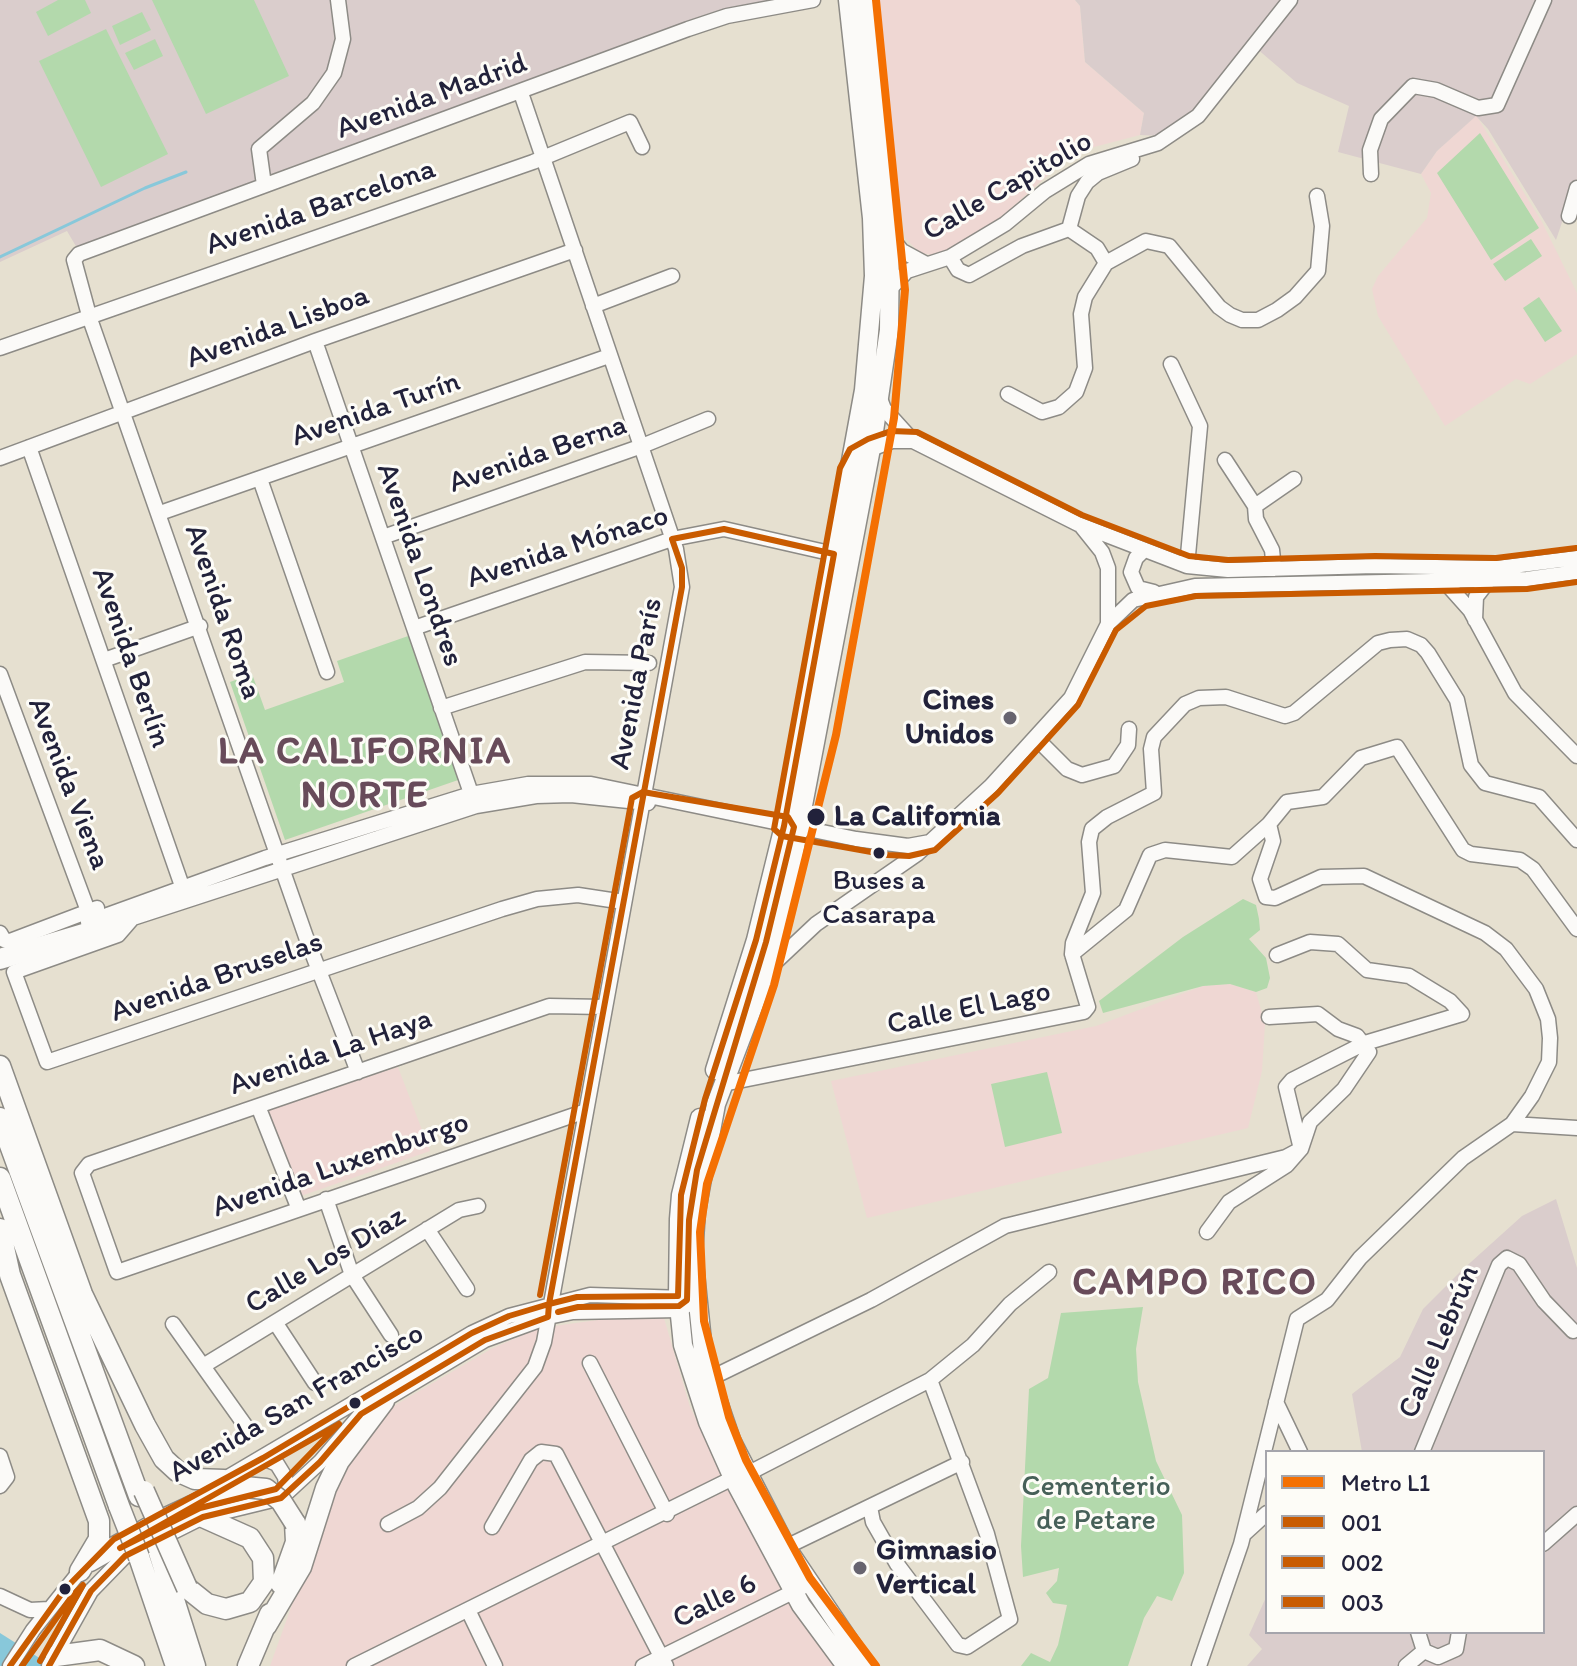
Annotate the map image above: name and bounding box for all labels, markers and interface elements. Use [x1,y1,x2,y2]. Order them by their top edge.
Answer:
street label: Avenida Madrid [332,46,532,148]
street label: Calle Capitolio [917,124,1099,250]
street label: Avenida Barcelona [201,152,441,264]
street label: Avenida Lisboa [182,278,374,378]
street label: Avenida Turín [287,364,465,456]
street label: Avenida Berna [444,408,632,502]
street label: Avenida Londres [367,459,471,671]
street label: Avenida Mónaco [463,498,673,598]
street label: Avenida Roma [175,520,269,704]
street label: Avenida Berlín [82,563,178,753]
street label: Avenida París [603,595,671,773]
place label: Cines Unidos [905,683,994,754]
street label: Avenida Viena [19,693,117,875]
marker: Cines Unidos [1001,709,1019,727]
district label: LA CALIFORNIA NORTE [220,730,510,820]
place label: La California [834,799,1000,835]
marker: La California [805,806,827,828]
marker: Buses a Casarapa [871,845,887,861]
place label: Buses a Casarapa [822,865,936,931]
street label: Avenida Bruselas [106,925,328,1031]
street label: Calle El Lago [884,974,1054,1044]
street label: Avenida La Haya [225,1002,437,1104]
street label: Avenida Luxemburgo [208,1105,474,1227]
street label: Calle Los Díaz [239,1199,413,1323]
street label: Calle Lebrún [1392,1260,1488,1424]
district label: CAMPO RICO [1072,1261,1318,1307]
street label: Avenida San Francisco [163,1316,431,1492]
unlabelled marker [347,1395,363,1411]
legend [1265,1450,1545,1634]
text: Metro L1 [1341,1468,1430,1497]
park label: Cementerio de Petare [1021,1469,1171,1540]
text: 001 [1341,1508,1382,1537]
place label: Gimnasio Vertical [876,1533,997,1604]
text: 002 [1341,1548,1383,1577]
marker: Gimnasio Vertical [851,1559,869,1577]
street label: Calle 6 [667,1566,763,1638]
unlabelled marker [57,1581,73,1597]
text: 003 [1341,1588,1384,1617]

